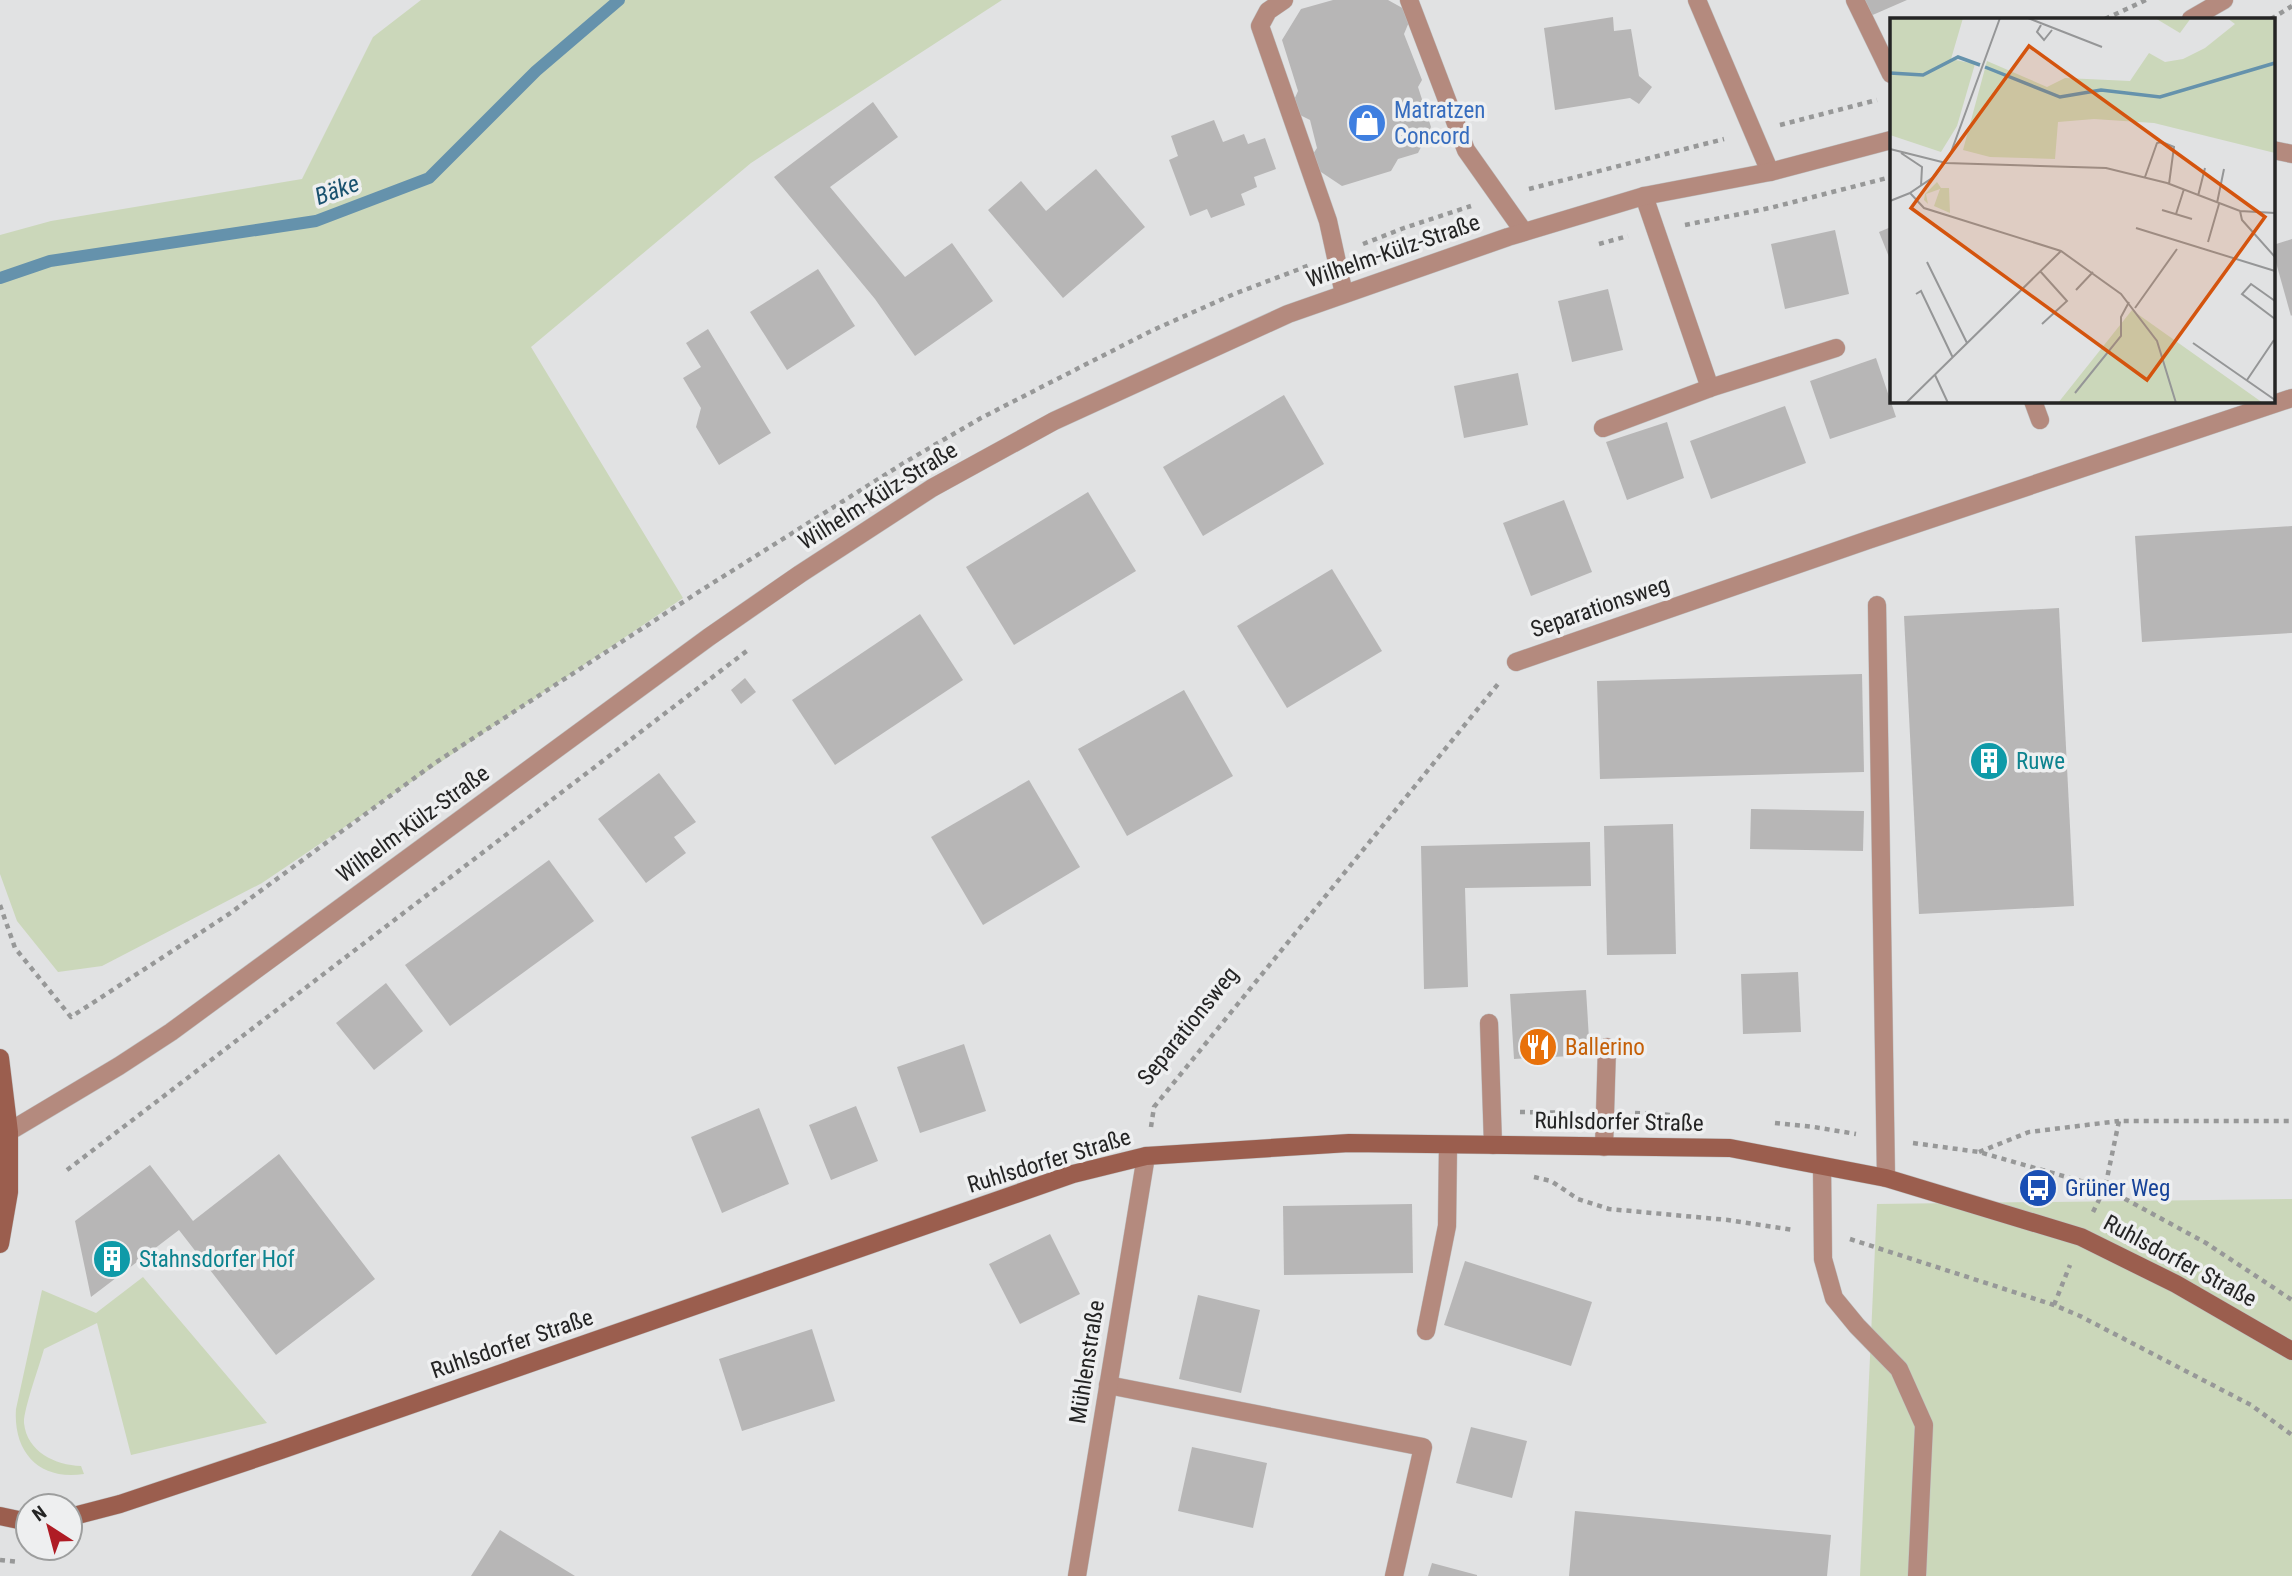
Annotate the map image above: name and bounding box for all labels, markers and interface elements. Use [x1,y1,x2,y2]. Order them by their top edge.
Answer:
inset map [1890,18,2274,402]
place label: Matratzen Concord [1394,97,1485,150]
shop icon: Matratzen Concord [1346,102,1388,144]
water label: Bäke [311,169,363,211]
street label: Wilhelm-Külz-Straße [1303,209,1483,293]
street label: Wilhelm-Külz-Straße [794,436,962,556]
street label: Separationsweg [1527,571,1673,643]
building icon: Ruwe [1968,740,2010,782]
place label: Ruwe [2016,748,2065,775]
street label: Wilhelm-Külz-Straße [332,760,494,888]
street label: Separationsweg [1132,961,1244,1091]
restaurant icon: Ballerino [1517,1026,1559,1068]
place label: Ballerino [1565,1034,1645,1061]
street label: Ruhlsdorfer Straße [1534,1107,1704,1137]
street label: Ruhlsdorfer Straße [964,1123,1134,1199]
bus stop icon: Grüner Weg [2017,1167,2059,1209]
place label: Grüner Weg [2065,1175,2170,1202]
street label: Ruhlsdorfer Straße [2099,1209,2261,1313]
building icon: Stahnsdorfer Hof [91,1238,133,1280]
place label: Stahnsdorfer Hof [139,1246,296,1273]
street label: Mühlenstraße [1064,1298,1110,1426]
street label: Ruhlsdorfer Straße [427,1304,597,1384]
north arrow [14,1492,84,1562]
text: N [28,1501,51,1526]

